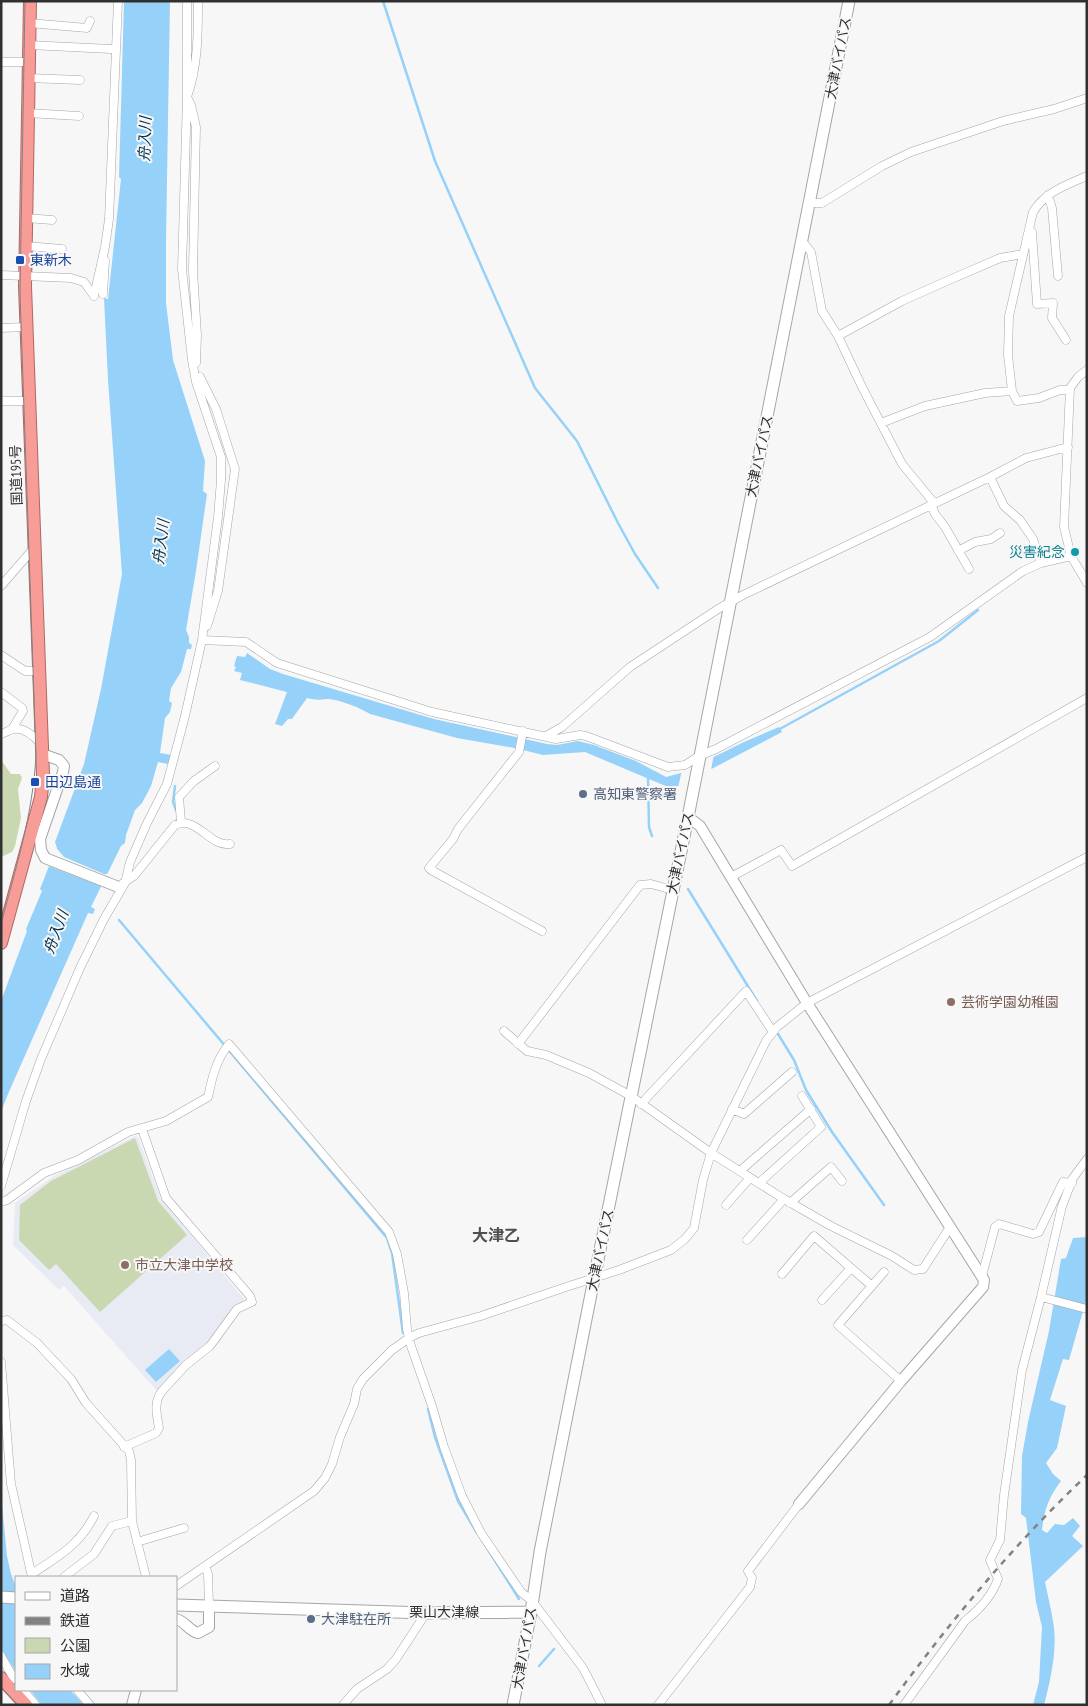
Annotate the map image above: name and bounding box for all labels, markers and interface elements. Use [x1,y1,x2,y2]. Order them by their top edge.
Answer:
street label: 大津バイパス [821,15,855,101]
water label: 舟入川 [134,114,155,162]
place label: 東新木 [30,251,72,269]
marker: 東新木 [14,254,26,266]
street label: 大津バイパス [741,413,777,499]
street label: 国道195号 [6,444,26,506]
water label: 舟入川 [148,516,173,565]
place label: 災害紀念 [1009,543,1065,561]
marker: 災害紀念 [1069,546,1081,558]
place label: 田辺島通 [45,773,101,791]
marker: 田辺島通 [29,776,41,788]
place label: 高知東警察署 [593,785,677,803]
marker: 高知東警察署 [577,788,589,800]
street label: 大津バイパス [662,810,698,896]
water label: 舟入川 [39,906,73,956]
place label: 芸術学園幼稚園 [961,993,1059,1011]
marker: 芸術学園幼稚園 [945,996,957,1008]
street label: 大津バイパス [582,1207,618,1293]
district label: 大津乙 [472,1225,520,1245]
place label: 市立大津中学校 [135,1256,233,1274]
marker: 市立大津中学校 [119,1259,131,1271]
legend [15,1576,178,1691]
text: 道路 [60,1586,90,1605]
street label: 栗山大津線 [409,1603,479,1621]
street label: 大津バイパス [508,1605,540,1691]
place label: 大津駐在所 [321,1610,391,1628]
text: 鉄道 [60,1611,90,1630]
marker: 大津駐在所 [305,1613,317,1625]
text: 公園 [60,1636,90,1655]
text: 水域 [60,1661,90,1680]

